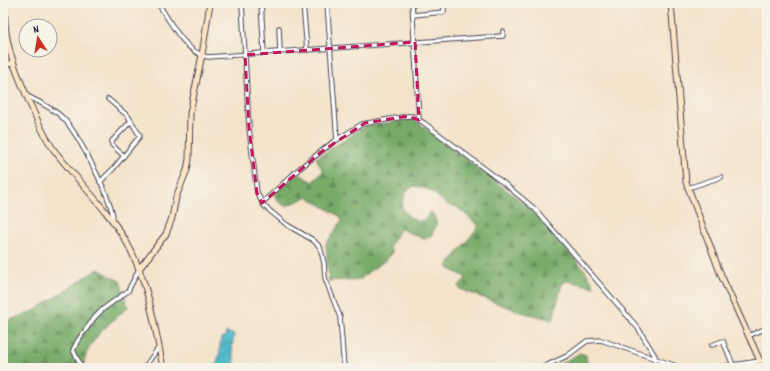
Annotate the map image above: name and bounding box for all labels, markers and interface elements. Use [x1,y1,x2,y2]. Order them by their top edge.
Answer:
north arrow [18,18,58,58]
text: N [32,22,41,39]

